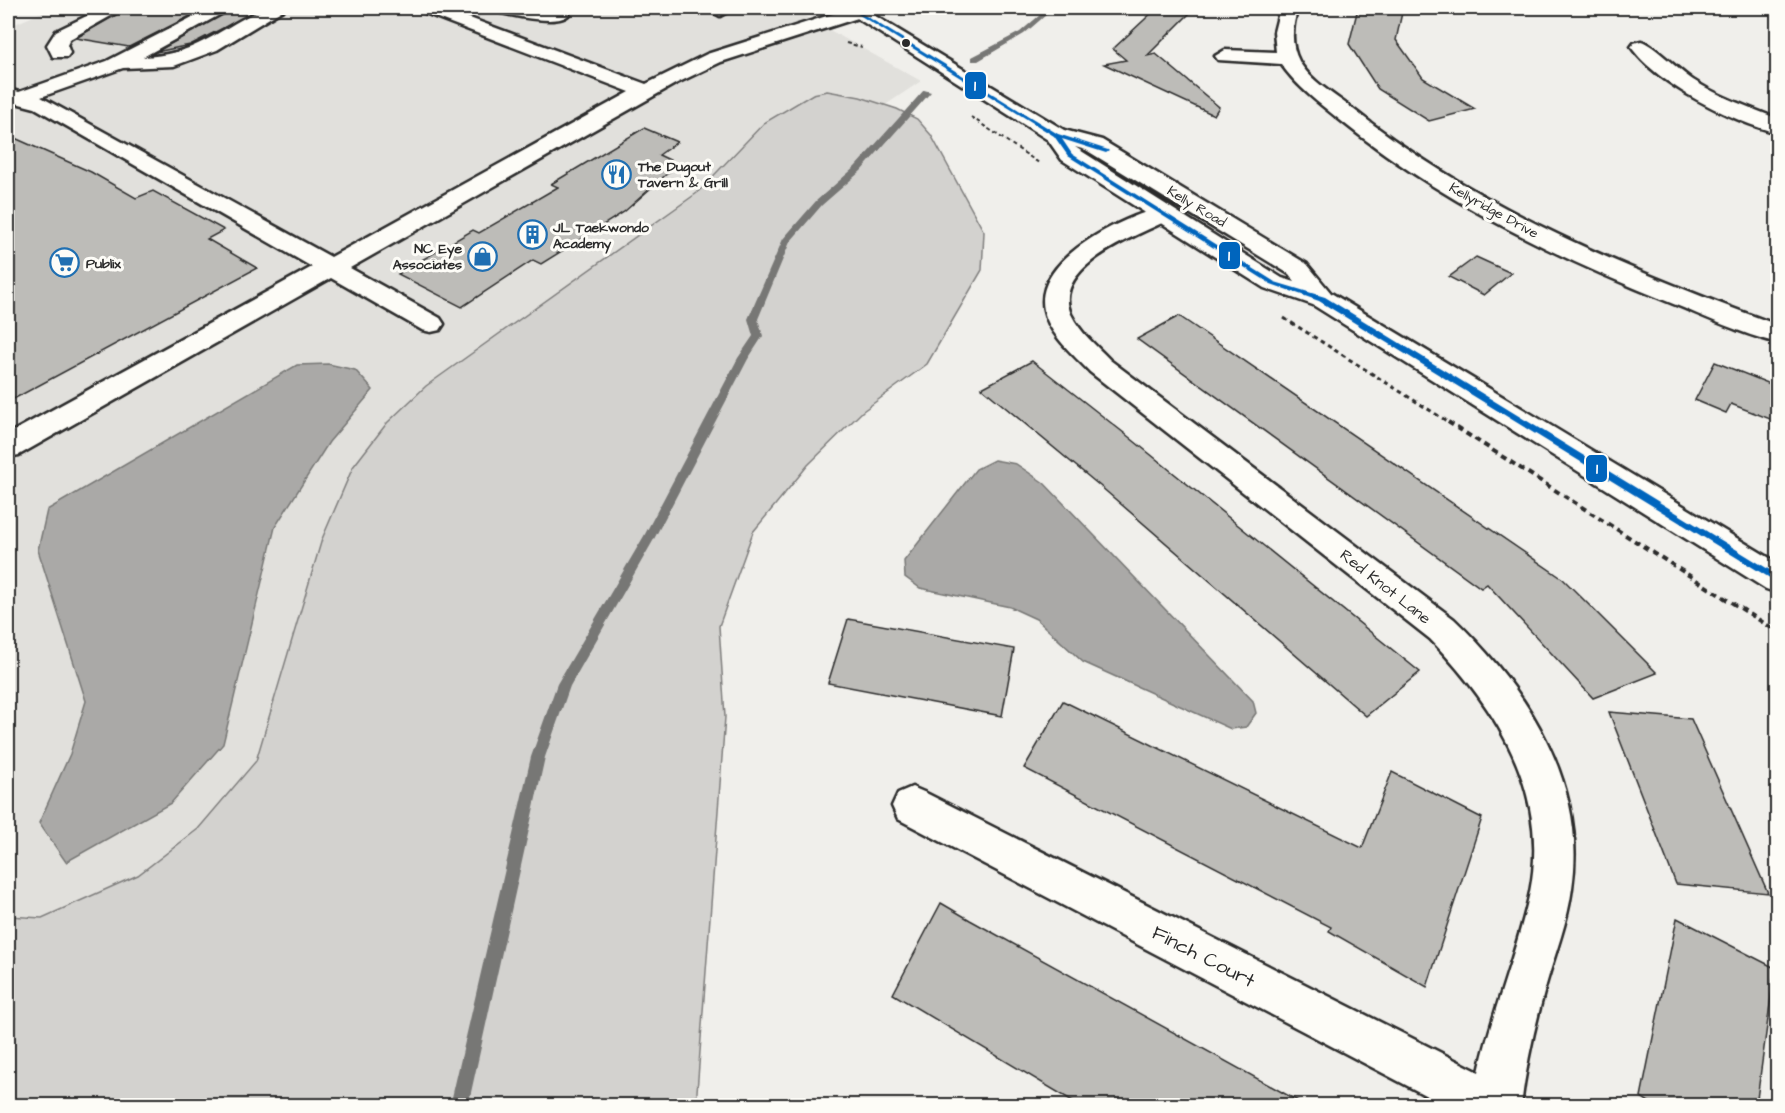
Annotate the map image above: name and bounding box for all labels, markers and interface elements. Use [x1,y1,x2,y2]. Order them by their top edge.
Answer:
unlabelled marker [900,37,912,49]
line badge: 1 [964,71,987,100]
text: 1 [974,75,977,97]
place label: The Dugout Tavern & Grill [637,157,729,193]
restaurant icon: The Dugout Tavern & Grill [601,158,633,190]
street label: Kellyridge Drive [1445,178,1542,244]
street label: Kelly Road [1163,181,1230,232]
place label: JL Taekwondo Academy [552,218,649,254]
building icon: JL Taekwondo Academy [516,219,548,251]
place label: NC Eye Associates [393,239,462,275]
shop icon: NC Eye Associates [467,240,499,272]
line badge: 1 [1218,241,1241,270]
text: 1 [1228,245,1231,267]
supermarket icon: Publix [49,247,81,279]
place label: Publix [86,254,121,274]
line badge: 1 [1585,454,1608,483]
text: 1 [1596,458,1599,480]
street label: Red Knot Lane [1335,544,1436,630]
street label: Finch Court [1147,919,1260,995]

